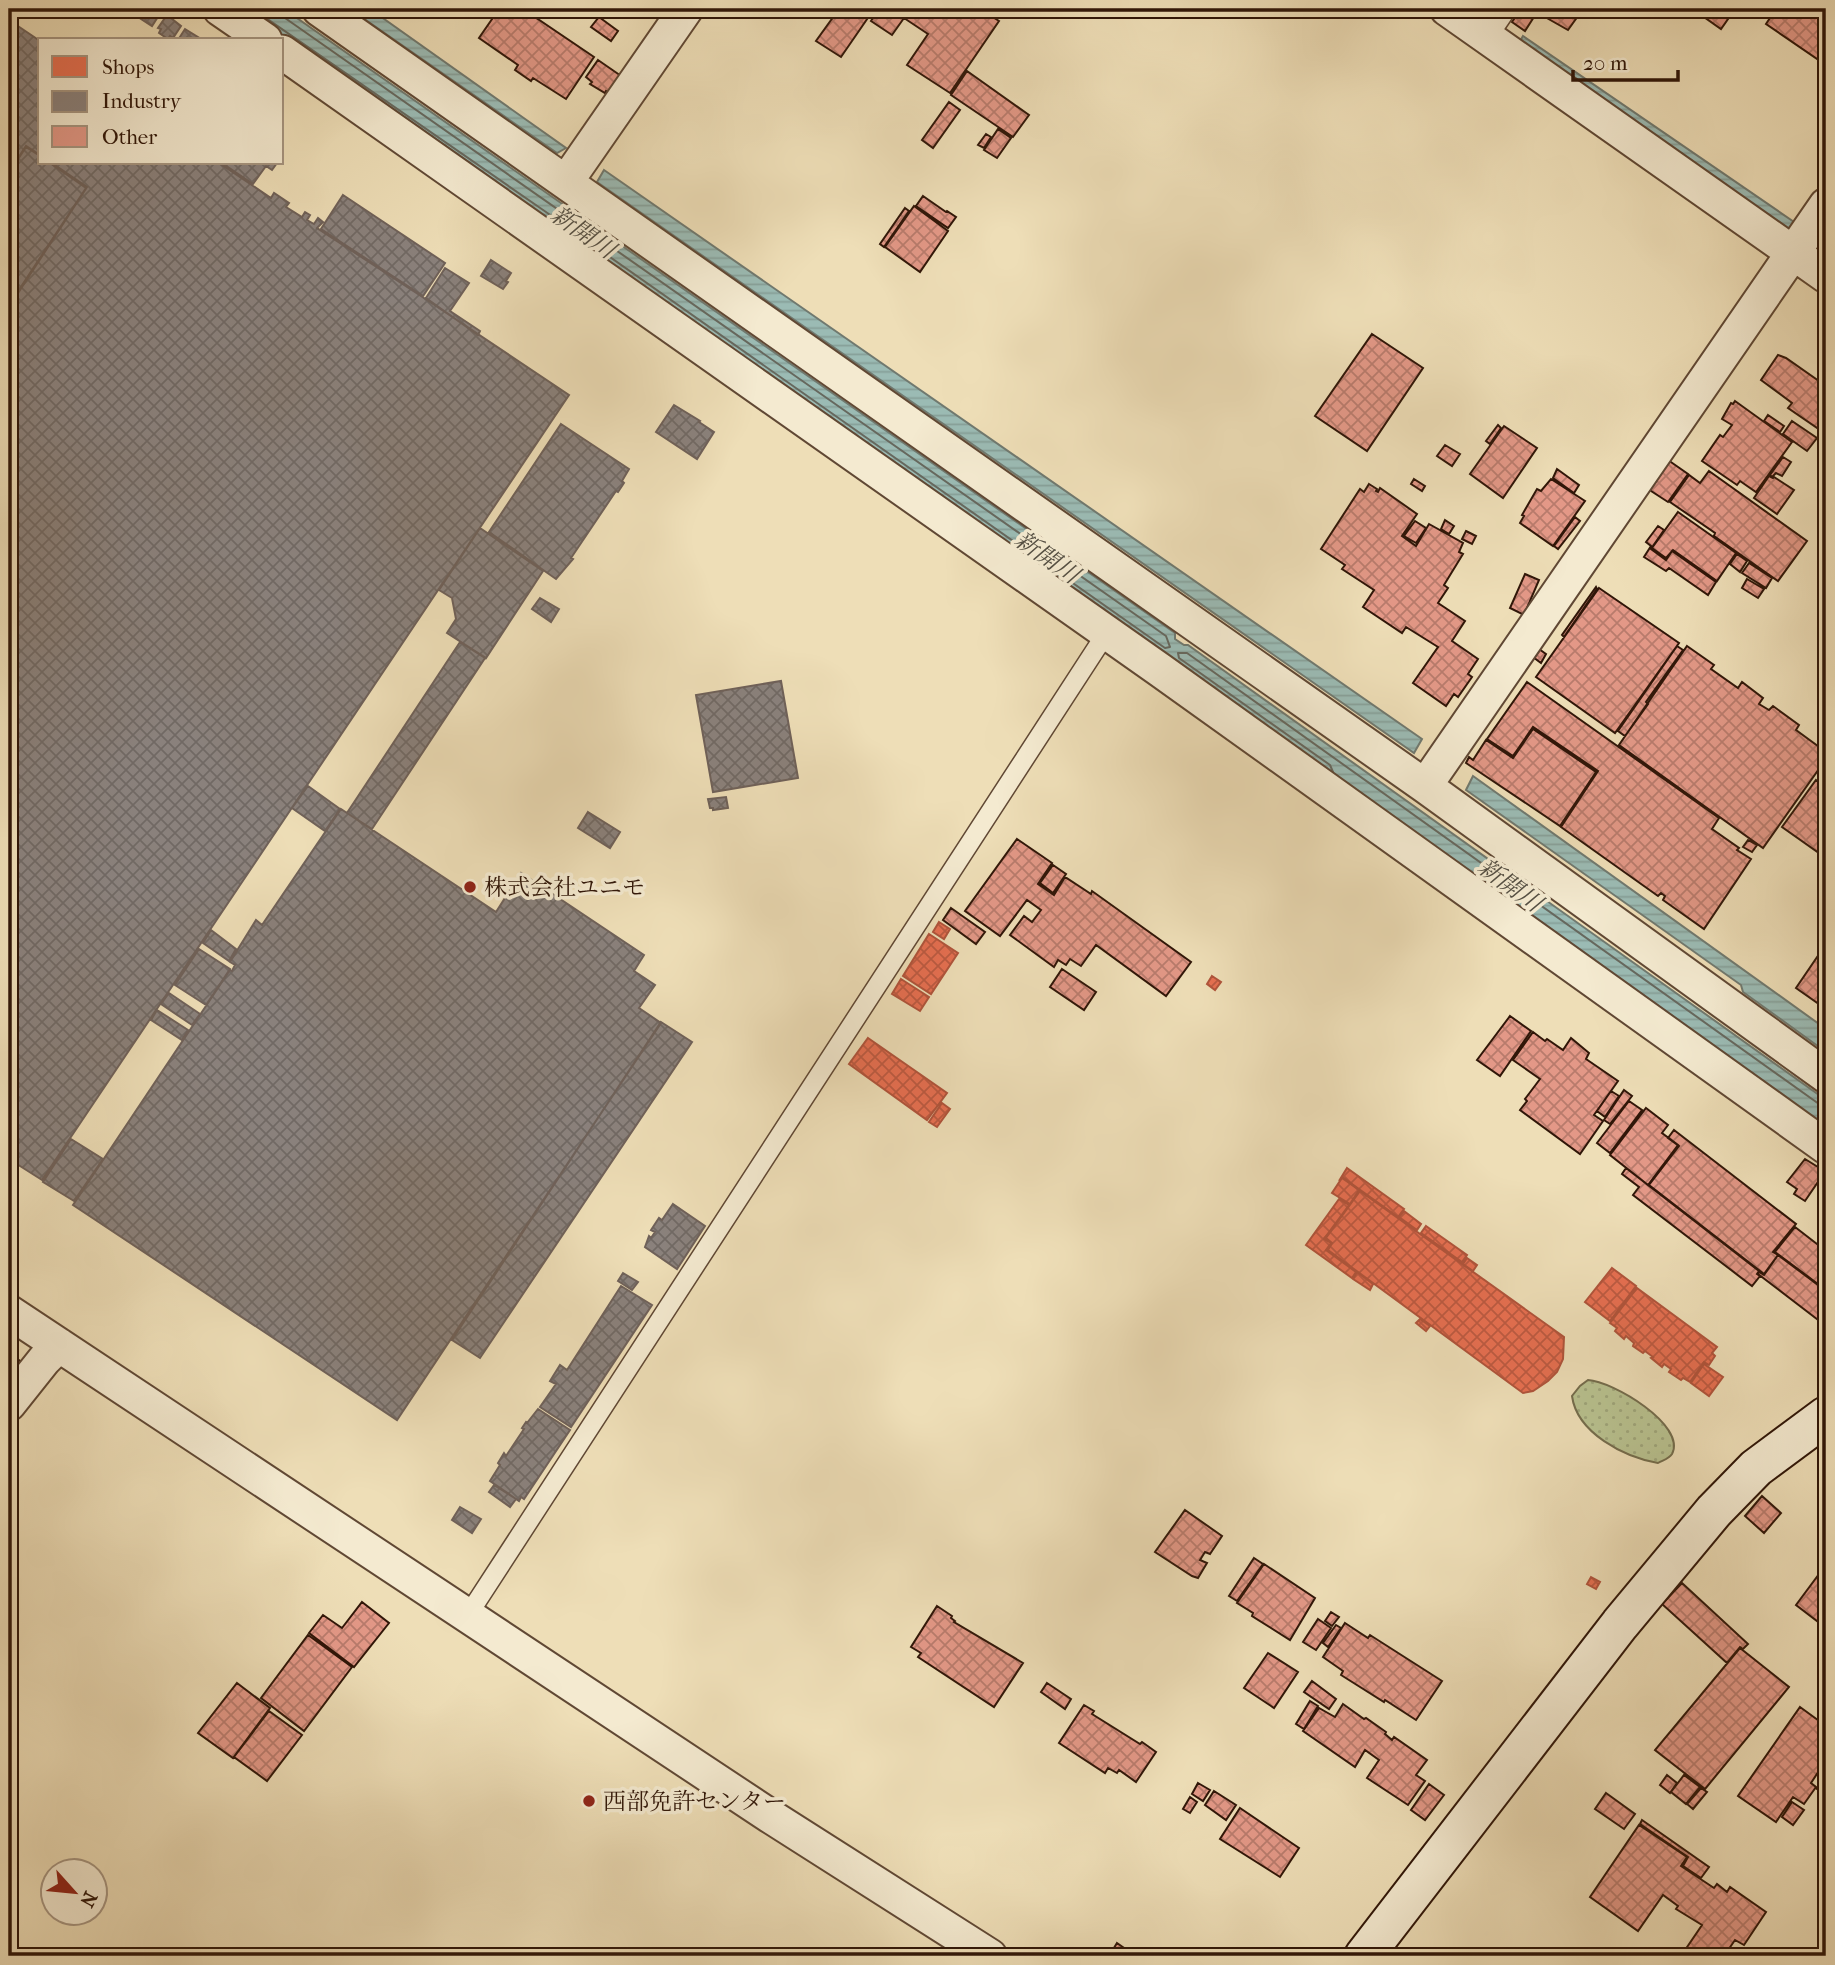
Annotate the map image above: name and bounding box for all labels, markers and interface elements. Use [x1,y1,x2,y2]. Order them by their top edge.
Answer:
legend [38,38,284,164]
scale bar [1573,38,1678,82]
text: 20 m [1583,51,1628,75]
text: Shops [102,55,155,79]
text: Industry [102,89,182,113]
text: Other [102,125,157,149]
water label: 新開川 [545,200,623,266]
water label: 新開川 [1009,525,1087,591]
water label: 新開川 [1473,853,1550,919]
place label: 株式会社ユニモ [484,874,645,901]
marker: 株式会社ユニモ [462,879,478,895]
place label: 西部免許センター [603,1788,786,1815]
marker: 西部免許センター [581,1793,597,1809]
north arrow [38,1856,108,1926]
text: N [75,1888,101,1911]

